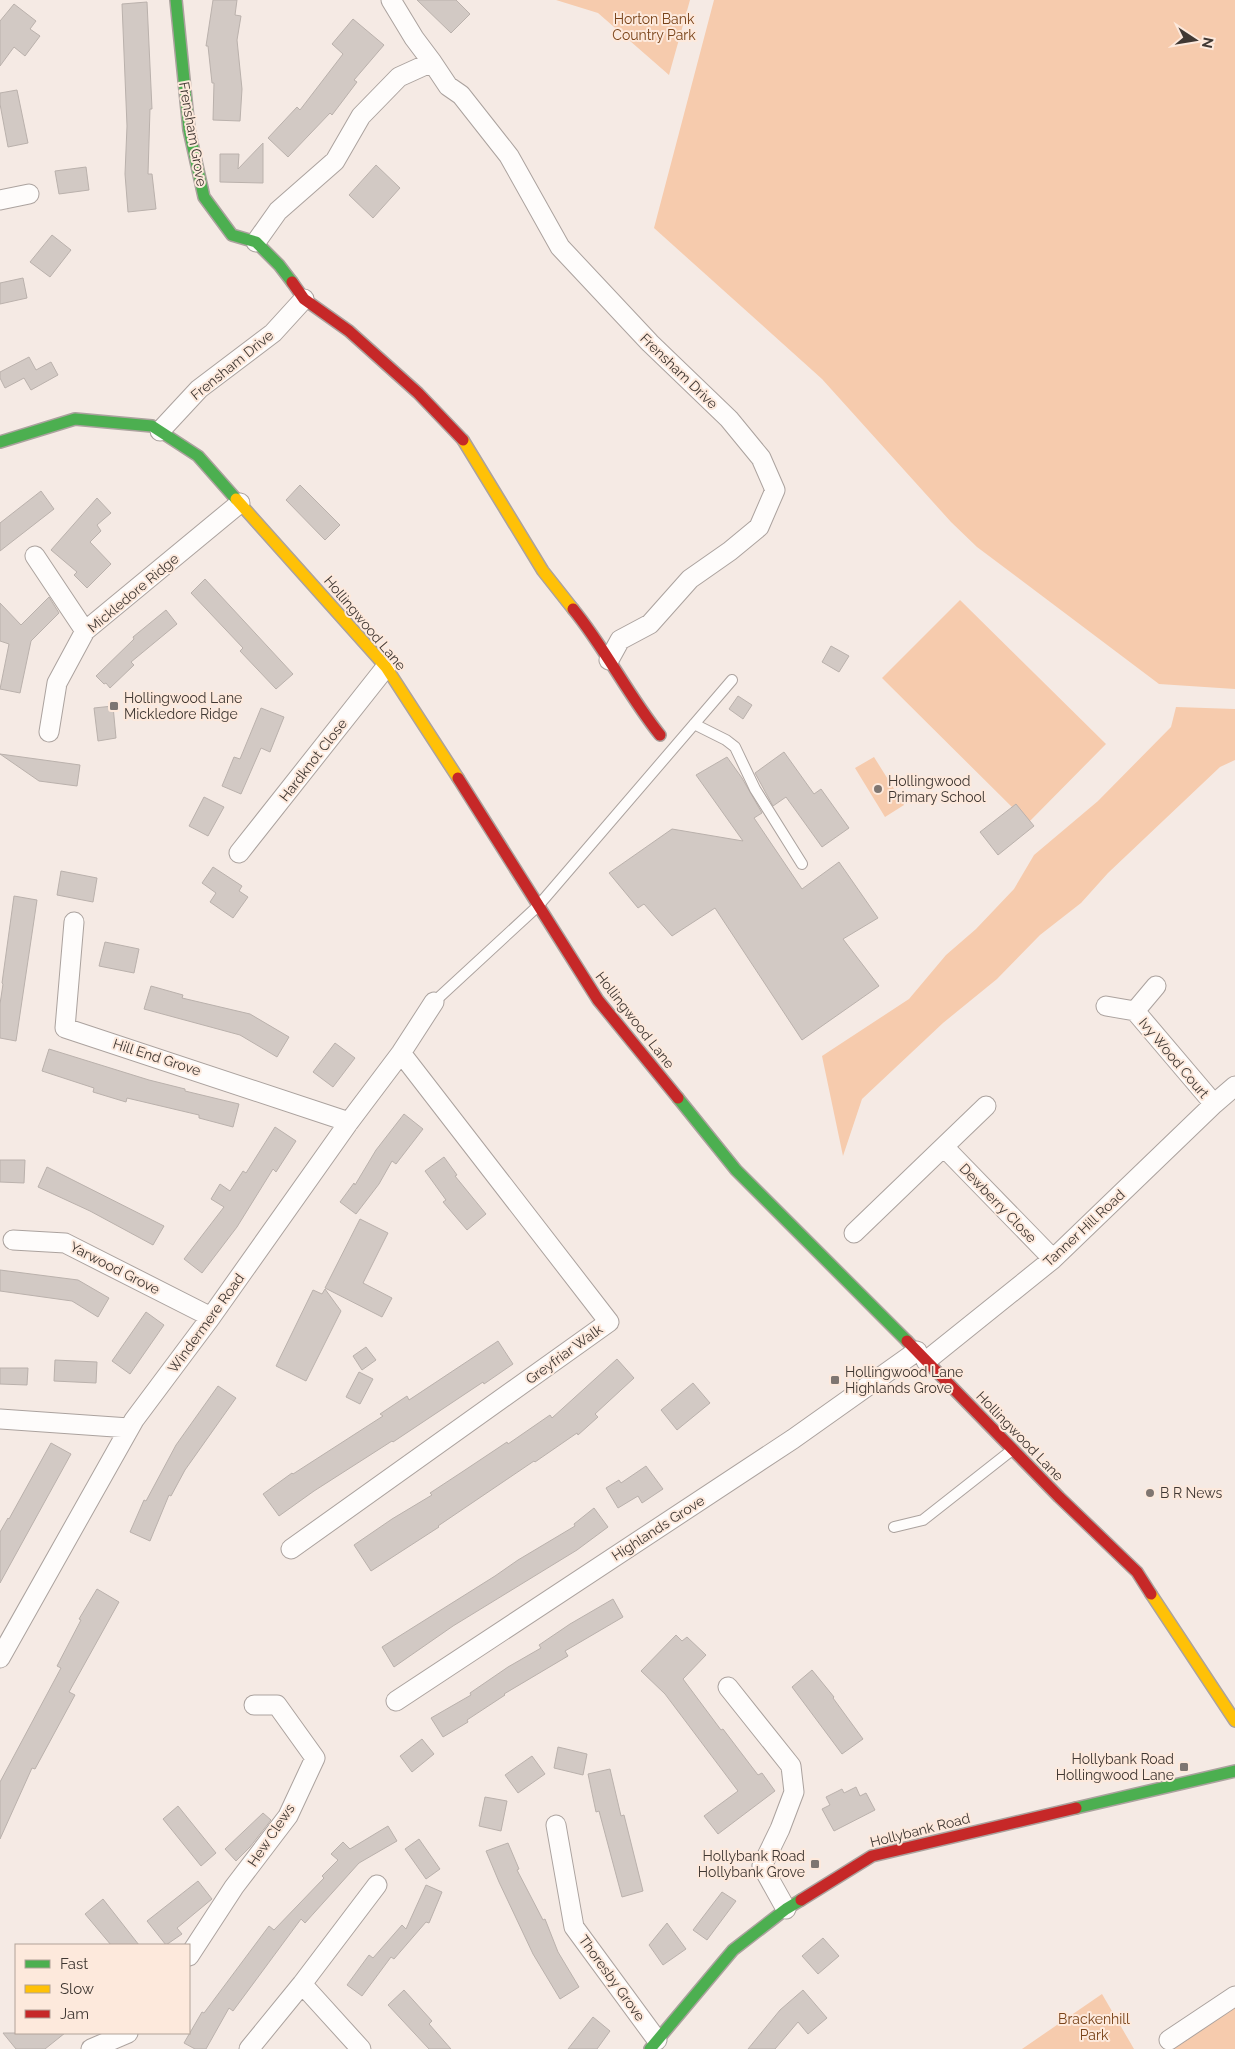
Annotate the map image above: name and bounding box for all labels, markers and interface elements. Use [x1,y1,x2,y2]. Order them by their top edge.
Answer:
park label: Horton Bank Country Park [612,11,696,43]
north arrow [1170,15,1220,65]
text: N [1199,36,1217,50]
street label: Frensham Grove [176,80,210,188]
street label: Frensham Drive [188,327,276,403]
street label: Frensham Drive [637,330,721,412]
street label: Mickledore Ridge [84,550,182,636]
street label: Hollingwood Lane [321,573,409,673]
place label: Hollingwood Lane Mickledore Ridge [124,690,242,722]
marker: Hollingwood Lane Mickledore Ridge [108,700,120,712]
street label: Hardknot Close [276,716,350,804]
place label: Hollingwood Primary School [888,773,986,805]
marker: Hollingwood Primary School [872,783,884,795]
street label: Hollingwood Lane [592,968,678,1072]
street label: Ivy Wood Court [1136,1015,1212,1102]
street label: Hill End Grove [111,1035,203,1079]
street label: Dewberry Close [956,1160,1040,1246]
street label: Tanner Hill Road [1040,1186,1128,1270]
street label: Yarwood Grove [67,1238,163,1298]
street label: Windermere Road [165,1270,247,1376]
street label: Greyfriar Walk [523,1320,606,1387]
place label: Hollingwood Lane Highlands Grove [845,1364,963,1396]
marker: Hollingwood Lane Highlands Grove [829,1374,841,1386]
street label: Hollingwood Lane [973,1388,1067,1484]
place label: B R News [1160,1485,1223,1501]
marker: B R News [1144,1487,1156,1499]
street label: Highlands Grove [609,1492,707,1564]
place label: Hollybank Road Hollingwood Lane [1056,1751,1174,1783]
marker: Hollybank Road Hollingwood Lane [1178,1761,1190,1773]
street label: Hew Clews [244,1800,298,1869]
street label: Hollybank Road [868,1810,972,1850]
place label: Hollybank Road Hollybank Grove [698,1848,805,1880]
marker: Hollybank Road Hollybank Grove [809,1858,821,1870]
street label: Thoresby Grove [576,1932,648,2024]
legend [15,1944,190,2034]
text: Fast [60,1955,88,1973]
text: Slow [60,1980,94,1998]
text: Jam [60,2005,89,2023]
park label: Brackenhill Park [1058,2011,1130,2043]

